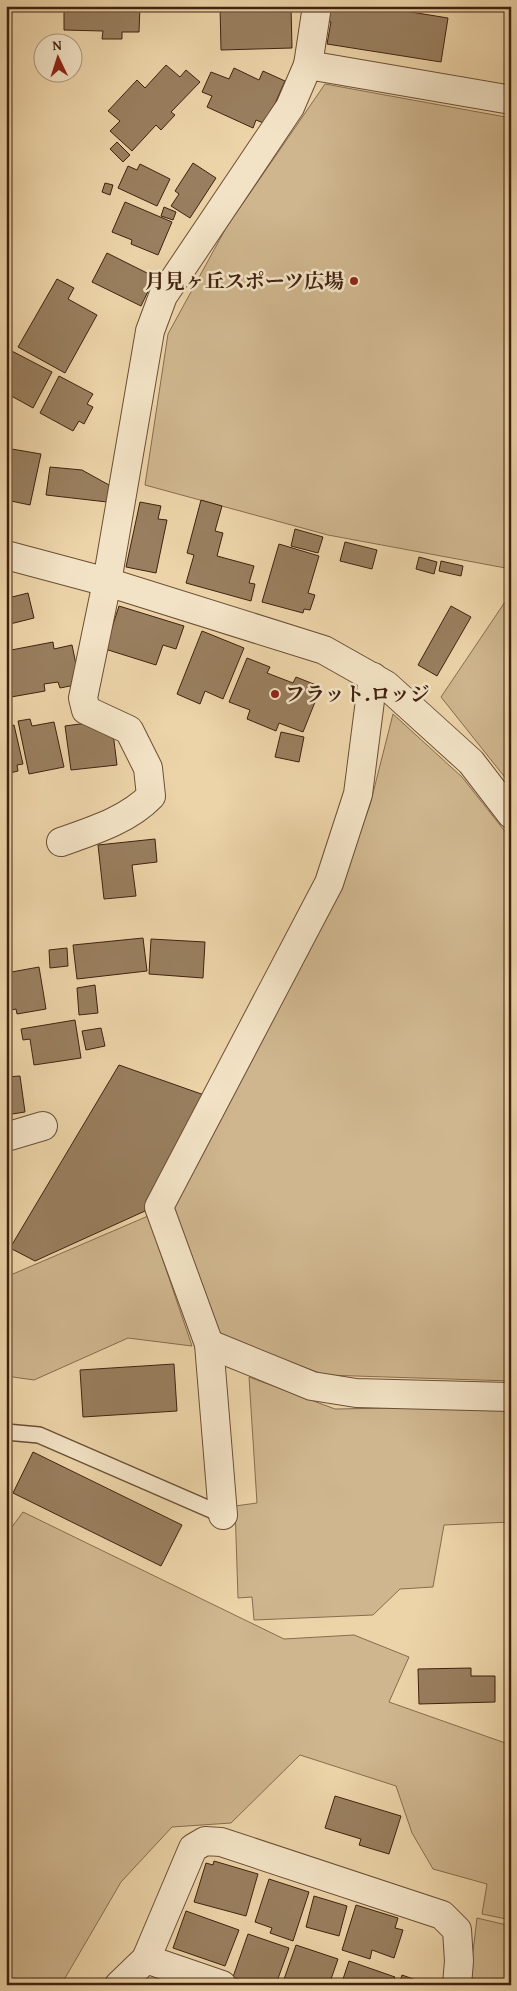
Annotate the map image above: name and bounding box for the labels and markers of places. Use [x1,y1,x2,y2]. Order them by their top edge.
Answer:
place label: 月見ヶ丘スポーツ広場 [145,266,344,295]
marker: 月見ヶ丘スポーツ広場 [348,275,360,287]
place label: フラット.ロッジ [285,679,430,708]
marker: フラット.ロッジ [269,688,281,700]

